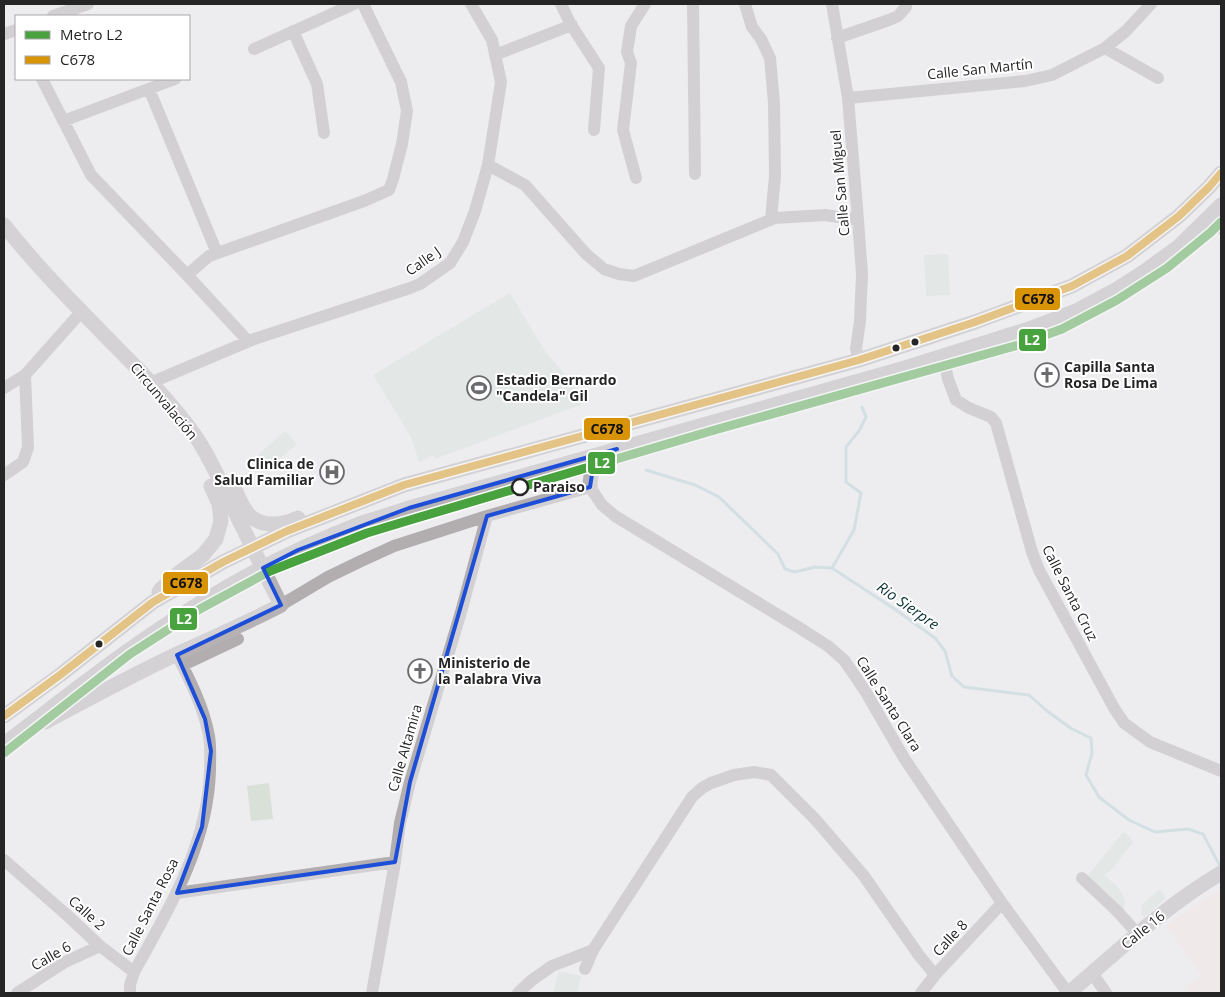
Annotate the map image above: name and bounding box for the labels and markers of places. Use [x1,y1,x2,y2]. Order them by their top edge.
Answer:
unlabelled marker [910,337,920,347]
unlabelled marker [891,343,901,353]
place label: Capilla Santa Rosa De Lima [1064,357,1158,392]
church icon: Capilla Santa Rosa De Lima [1034,362,1060,388]
place label: Estadio Bernardo "Candela" Gil [496,370,617,405]
sports icon: Estadio Bernardo "Candela" Gil [466,375,492,401]
place label: Clinica de Salud Familiar [214,454,315,489]
hospital icon: Clinica de Salud Familiar [319,459,345,485]
place label: Paraiso [533,477,585,496]
marker: Paraiso [511,478,529,496]
unlabelled marker [94,639,104,649]
place label: Ministerio de la Palabra Viva [438,653,541,688]
church icon: Ministerio de la Palabra Viva [407,658,433,684]

